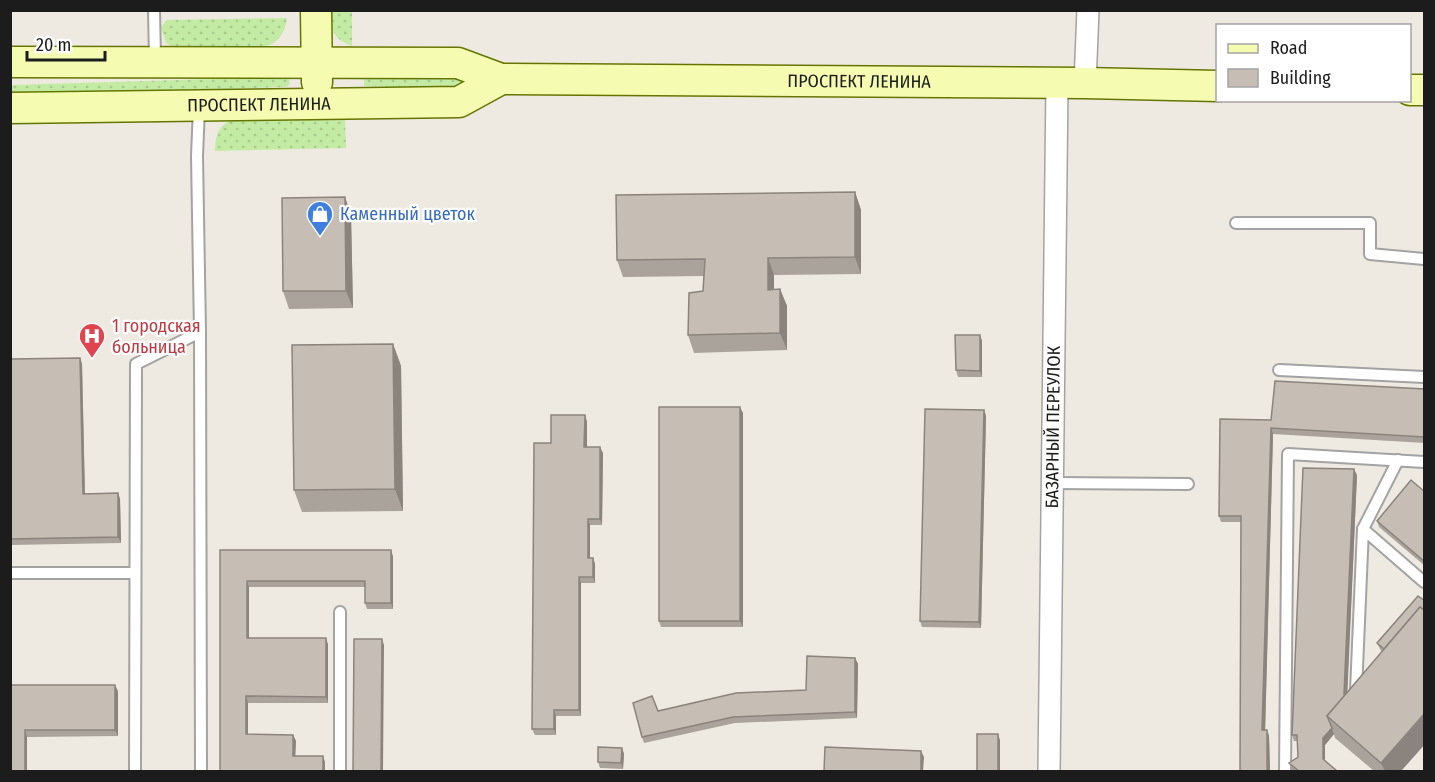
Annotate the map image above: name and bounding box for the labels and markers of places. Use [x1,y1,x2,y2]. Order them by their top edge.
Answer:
shop icon: Каменный цветок [305,199,335,237]
place label: Каменный цветок [340,203,476,225]
place label: 1 городская больница [112,315,201,358]
hospital icon: 1 городская больница [77,321,107,359]

